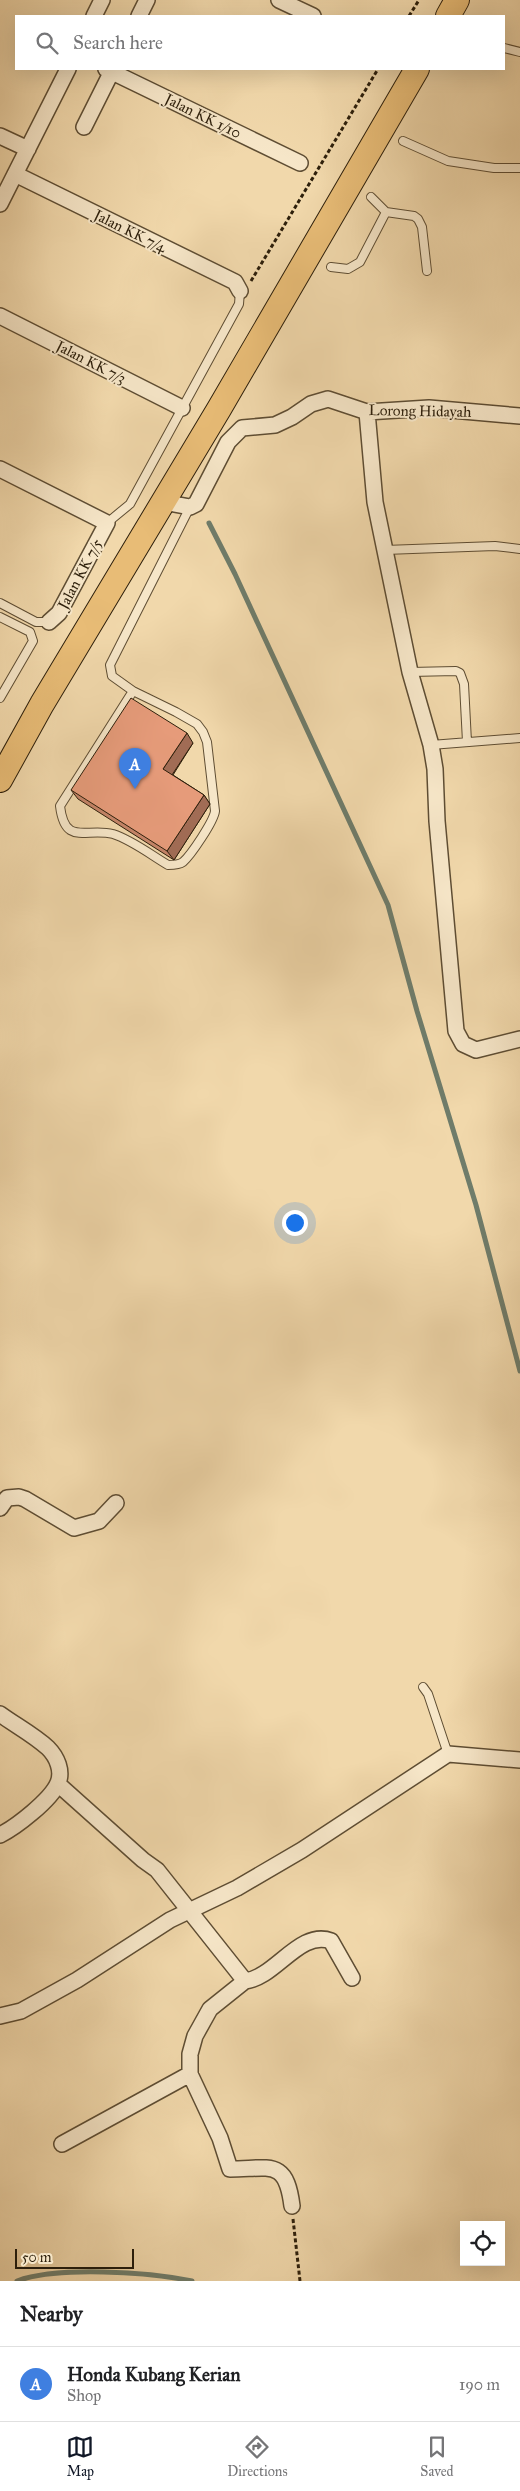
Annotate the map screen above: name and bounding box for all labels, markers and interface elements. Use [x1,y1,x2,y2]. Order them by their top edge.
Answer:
search box [15,15,505,70]
icon: search [33,29,61,57]
text: Search here [73,31,163,54]
street label: Jalan KK 1/10 [160,89,244,143]
street label: Jalan KK 7/4 [89,205,170,257]
street label: Jalan KK 7/3 [51,336,129,388]
street label: Lorong Hidayah [369,401,472,421]
street label: Jalan KK 7/5 [53,536,107,615]
pin: A [119,748,151,789]
your location [282,1210,308,1236]
map controls [460,2221,505,2266]
button: locate [460,2221,505,2266]
scale bar [15,2246,134,2269]
text: 50 m [22,2249,51,2266]
text: Nearby [20,2301,83,2327]
text: Honda Kubang Kerian [67,2363,240,2386]
text: A [31,2375,41,2394]
text: 190 m [459,2375,500,2394]
text: Shop [67,2386,101,2405]
tab: Map [66,2433,94,2480]
tab: Directions [227,2433,288,2480]
tab: Saved [420,2433,454,2480]

